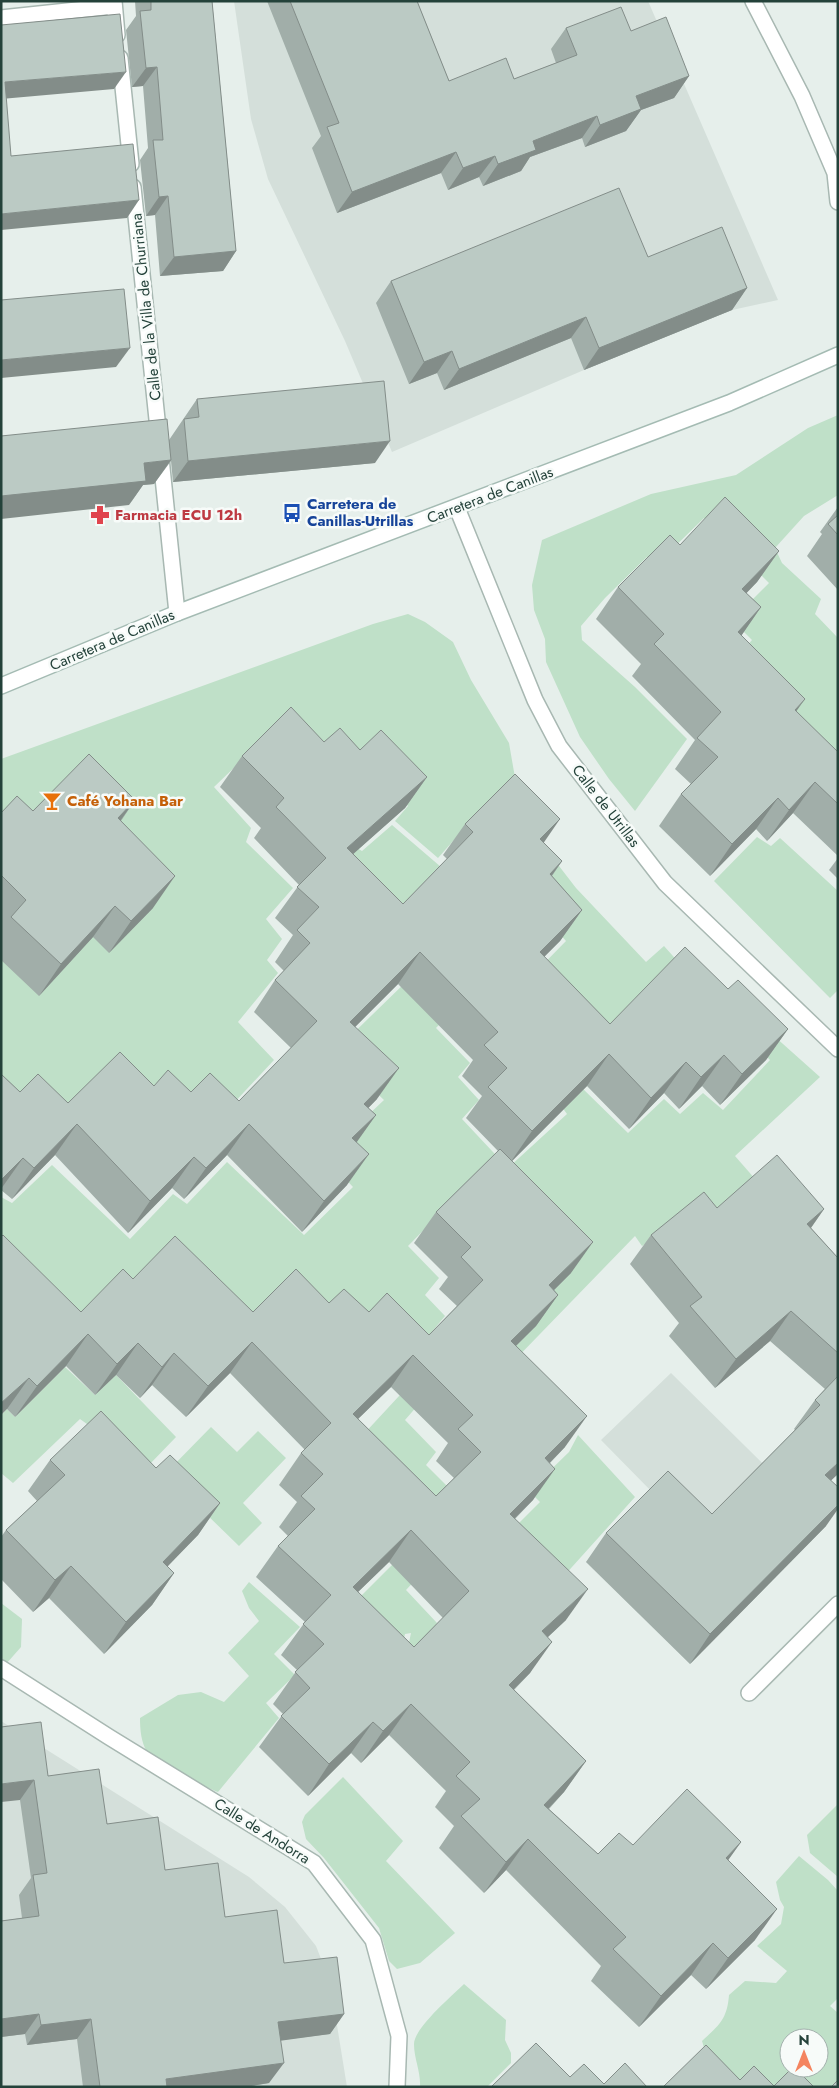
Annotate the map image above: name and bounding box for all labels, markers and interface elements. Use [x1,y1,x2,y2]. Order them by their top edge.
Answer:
street label: Calle de la Villa de Churriana [125,212,167,402]
street label: Carretera de Canillas [424,461,556,529]
place label: Carretera de Canillas-Utrillas [307,493,413,532]
bus stop icon: Carretera de Canillas-Utrillas [281,502,303,524]
pharmacy icon: Farmacia ECU 12h [89,504,111,526]
place label: Farmacia ECU 12h [115,504,242,526]
street label: Carretera de Canillas [46,604,178,676]
street label: Calle de Utrillas [567,760,645,852]
bar icon: Café Yohana Bar [41,790,63,812]
place label: Café Yohana Bar [67,790,184,812]
street label: Calle de Andorra [210,1793,314,1869]
north arrow [779,2028,829,2078]
text: N [798,2030,810,2050]

